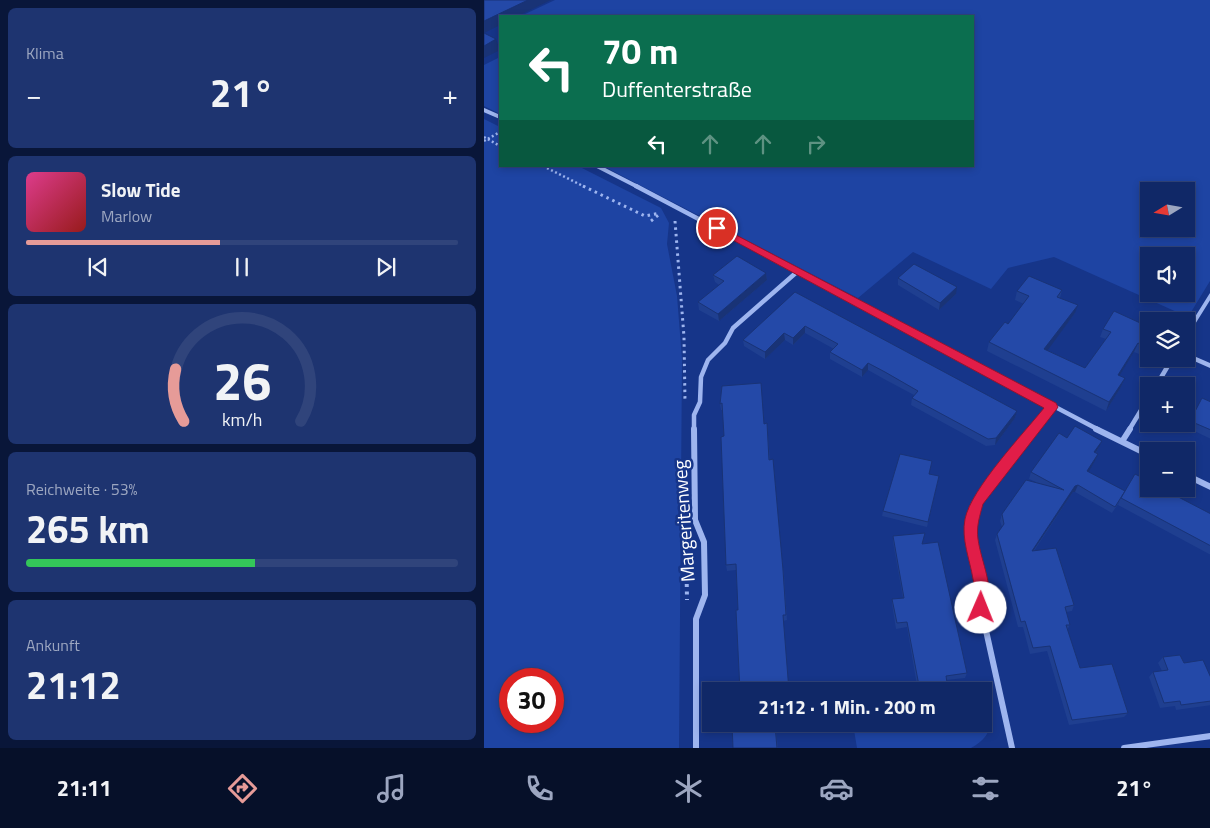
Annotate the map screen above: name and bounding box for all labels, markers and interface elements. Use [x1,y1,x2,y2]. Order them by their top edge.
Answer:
text: 70 m [602,24,678,78]
icon: left [519,35,584,100]
text: Klima [26,41,64,65]
text: 21° [210,64,274,122]
text: Duffenterstraße [602,72,752,106]
text: − [26,73,42,116]
text: + [442,73,458,116]
icon: left [643,130,671,158]
icon: ahead [696,130,724,158]
icon: ahead [749,130,777,158]
icon: right [802,130,830,158]
text: Slow Tide [101,175,180,204]
north arrow [1140,182,1195,238]
map controls [1140,182,1195,497]
text: Marlow [101,204,152,228]
pin [696,207,738,249]
icon: arrive [703,214,731,242]
button: sound [1140,247,1195,302]
icon: previous [84,253,112,281]
icon: pause [228,253,256,281]
icon: next [372,253,400,281]
button: layers [1140,312,1195,367]
text: 26 [213,341,271,420]
button: + [1140,377,1195,432]
text: km/h [222,406,262,433]
button: − [1140,442,1195,497]
street label: Margeritenweg [664,459,702,583]
text: Reichweite · 53% [26,477,138,501]
text: 265 km [26,500,150,558]
position arrow [954,581,1006,633]
text: Ankunft [26,633,80,657]
text: 21:12 [26,656,121,714]
speed limit sign: 30 [499,668,564,733]
text: 21:12 · 1 Min. · 200 m [758,692,936,721]
text: 21:11 [57,771,112,805]
icon: directions [225,771,260,806]
icon: music [374,771,409,806]
icon: phone [522,771,557,806]
icon: climate [671,771,706,806]
icon: car [819,771,854,806]
icon: filters [968,771,1003,806]
text: 21° [1116,771,1153,805]

